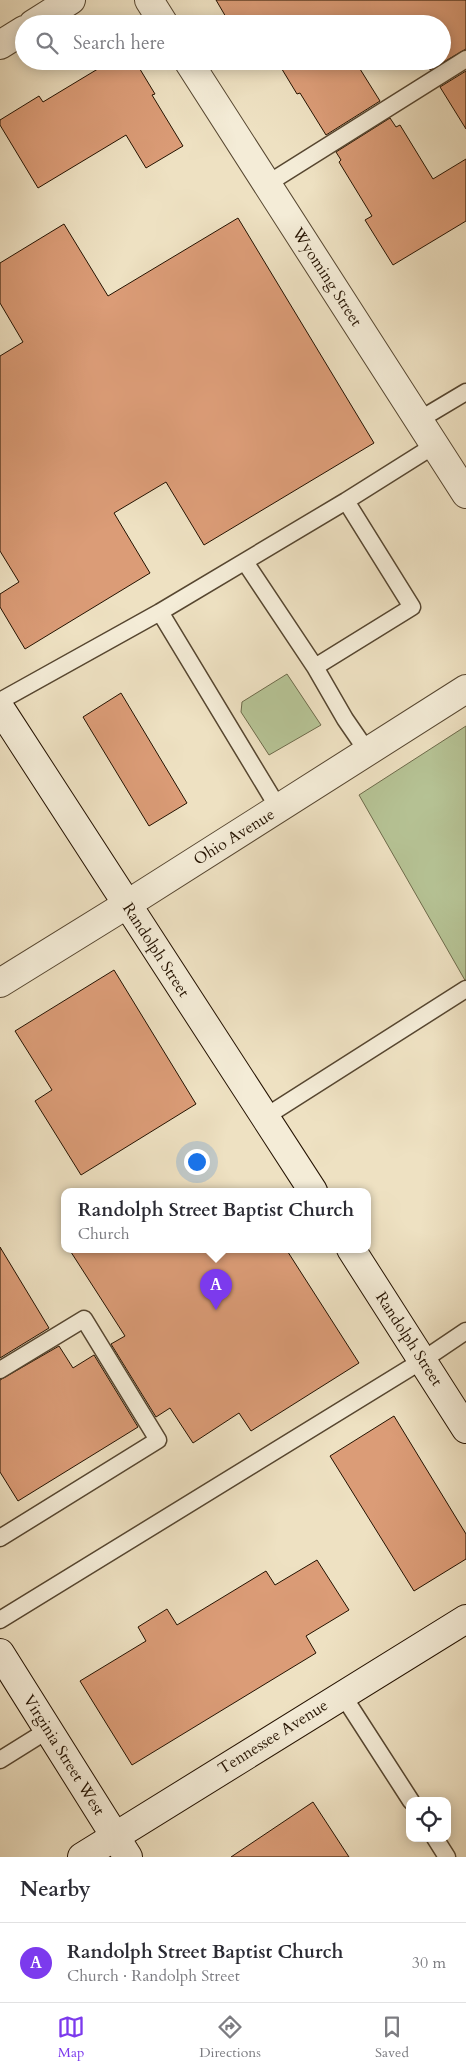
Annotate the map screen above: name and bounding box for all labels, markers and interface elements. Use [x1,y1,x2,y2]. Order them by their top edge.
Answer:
search box [15,15,451,70]
icon: search [33,29,61,57]
text: Search here [73,30,165,56]
street label: Wyoming Street [286,223,367,331]
street label: Ohio Avenue [189,803,279,871]
street label: Randolph Street [117,899,195,1001]
your location [184,1149,210,1175]
popup [61,1188,371,1253]
text: Randolph Street Baptist Church [78,1197,354,1223]
text: Church [78,1223,130,1245]
pin: A [200,1269,232,1310]
street label: Randolph Street [370,1288,448,1390]
street label: Virginia Street West [18,1690,110,1820]
street label: Tennessee Avenue [214,1694,332,1780]
map controls [406,1797,451,1842]
button: locate [406,1797,451,1842]
text: Nearby [20,1875,91,1904]
text: Randolph Street Baptist Church [67,1939,343,1965]
text: A [30,1952,42,1974]
text: 30 m [412,1952,446,1974]
text: Church · Randolph Street [67,1965,240,1987]
tab: Map [57,2013,85,2062]
tab: Directions [199,2013,261,2062]
tab: Saved [375,2013,409,2062]

